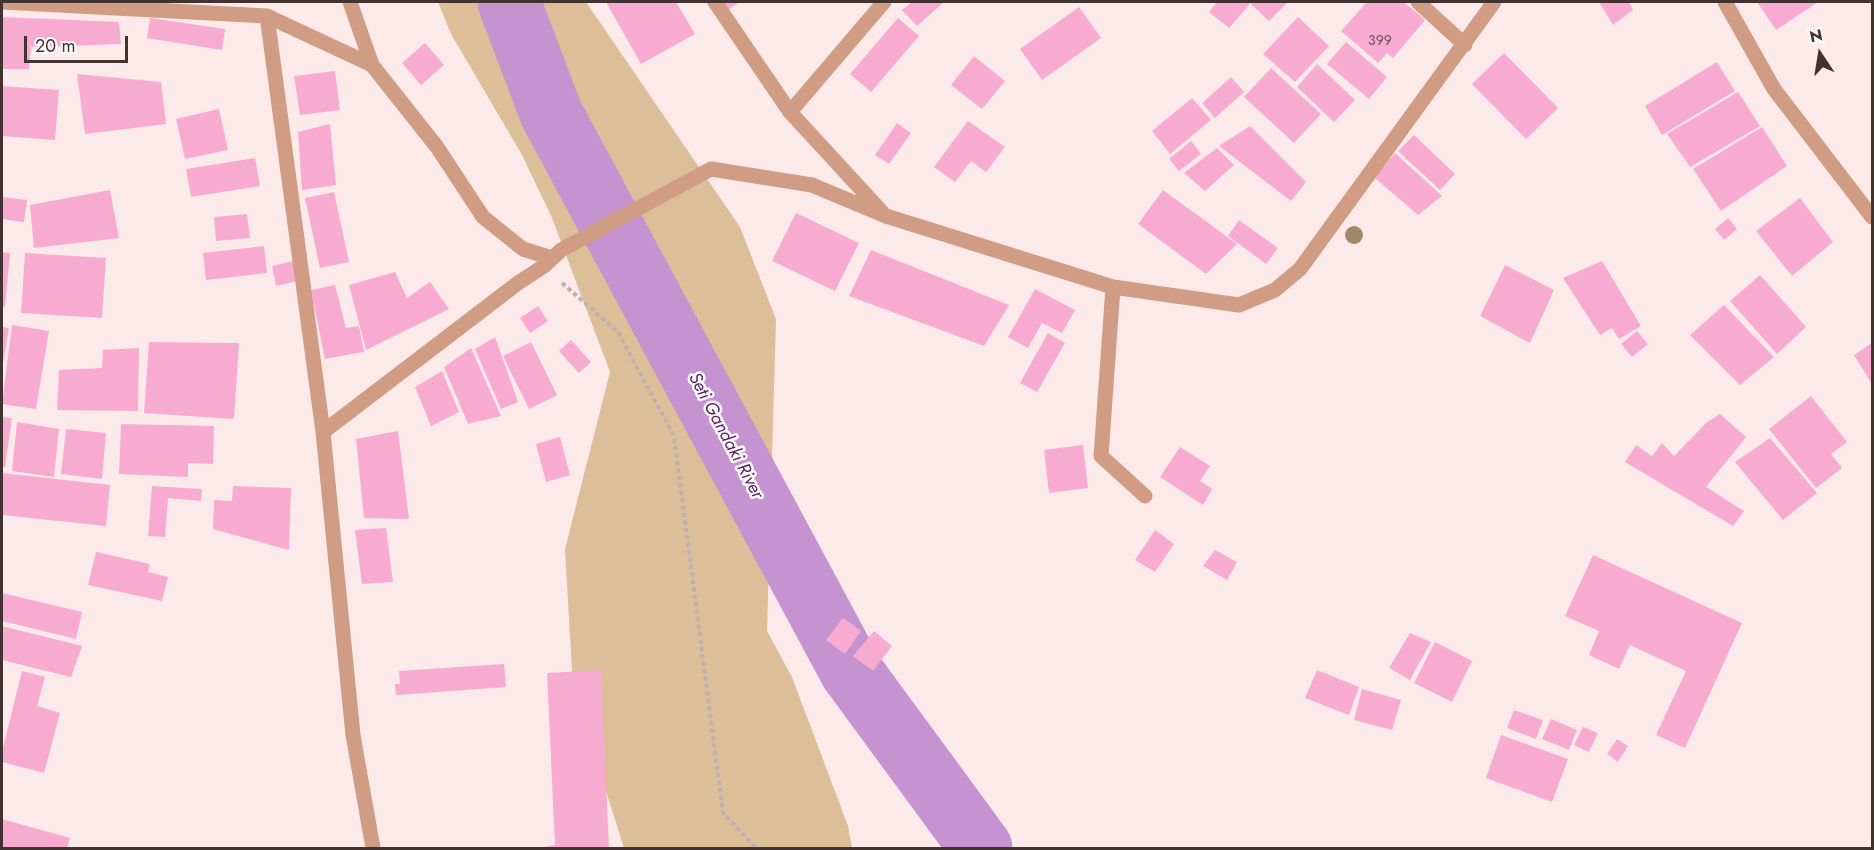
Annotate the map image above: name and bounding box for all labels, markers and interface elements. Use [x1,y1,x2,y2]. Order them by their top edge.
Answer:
text: N [1808,23,1825,48]
scale bar [27,24,130,62]
north arrow [1790,24,1850,84]
text: 20 m [35,33,75,59]
house number: 399 [1368,34,1392,50]
water label: Seti Gandaki River [683,369,767,503]

